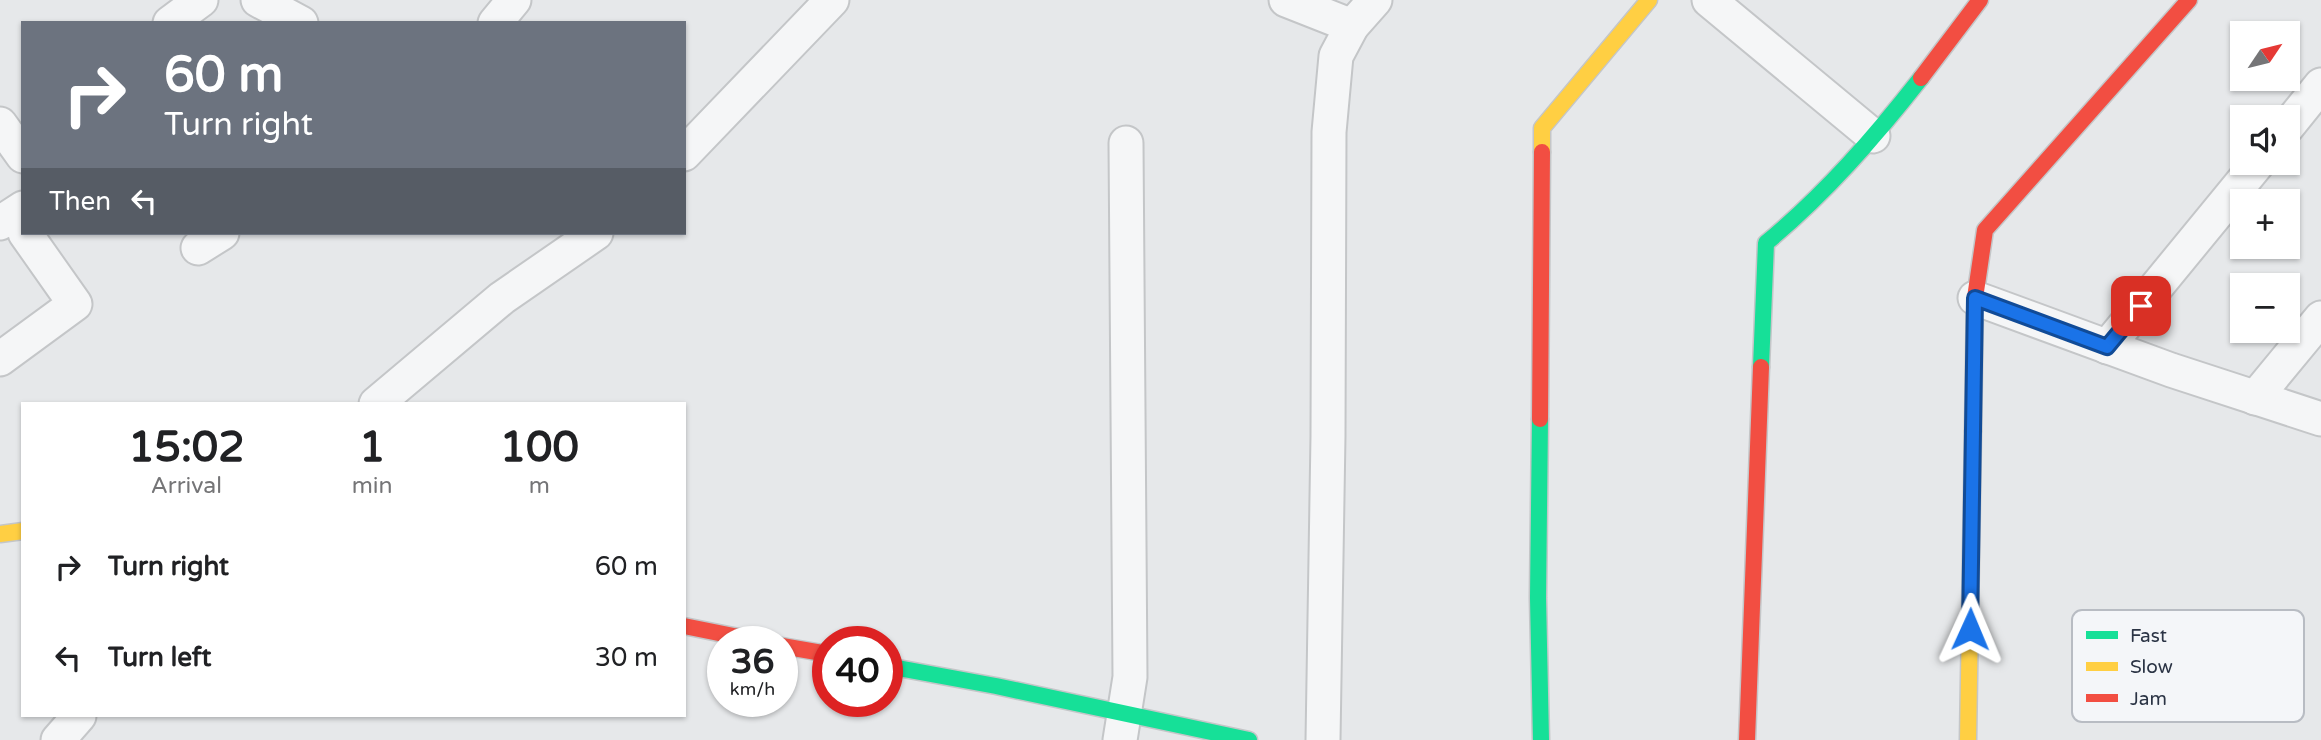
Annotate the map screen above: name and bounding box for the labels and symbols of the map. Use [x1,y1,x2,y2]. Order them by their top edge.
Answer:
north arrow [2230,21,2300,91]
pin [2111,276,2171,336]
position arrow [1933,592,2007,666]
legend [2072,610,2304,722]
text: Fast [2130,625,2167,647]
speed limit sign: 40 [812,626,903,717]
text: Slow [2130,656,2173,678]
text: Jam [2130,688,2167,710]

